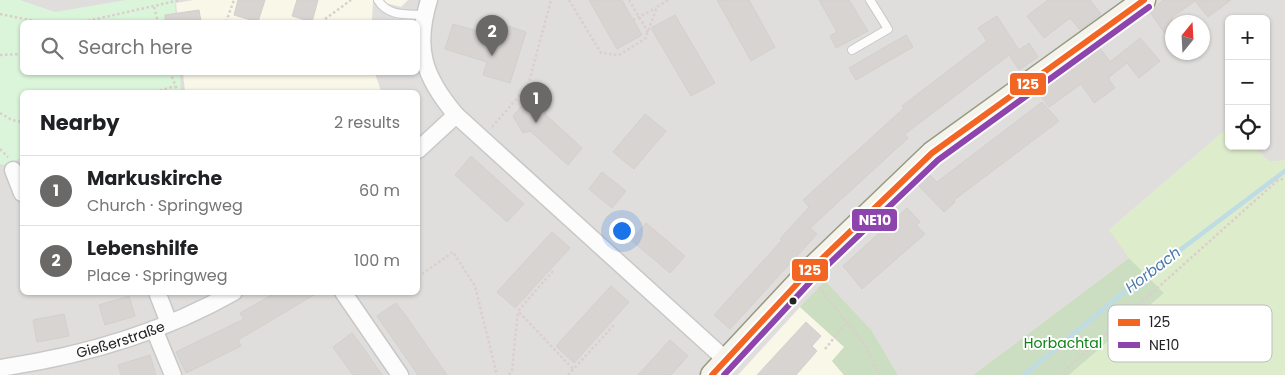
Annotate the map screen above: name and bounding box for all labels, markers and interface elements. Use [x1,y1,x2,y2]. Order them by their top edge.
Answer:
pin: 2 [476,15,508,56]
north arrow [1165,15,1210,60]
map controls [1225,15,1270,150]
button: + [1225,15,1270,60]
search box [20,20,420,75]
icon: search [38,34,66,62]
text: Search here [78,34,192,61]
button: − [1225,60,1270,105]
line badge: 125 [1009,72,1047,96]
text: 125 [1017,74,1039,94]
pin: 1 [520,82,552,123]
button: locate [1225,105,1270,150]
text: Nearby [40,108,120,137]
text: 2 results [334,111,400,134]
text: Markuskirche [87,165,222,192]
text: 1 [53,179,59,202]
text: 60 m [359,179,400,202]
text: Church · Springweg [87,194,243,217]
line badge: NE10 [851,208,898,232]
text: NE10 [859,210,891,230]
your location [609,218,635,244]
text: Lebenshilfe [87,235,198,262]
water label: Horbach [1121,242,1185,297]
text: 2 [51,249,61,272]
text: 100 m [354,249,400,272]
line badge: 125 [791,258,829,282]
text: 125 [799,260,821,280]
text: Place · Springweg [87,264,228,287]
unlabelled marker [788,296,798,306]
legend [1108,305,1272,362]
text: 125 [1149,312,1170,332]
street label: Gießerstraße [74,316,168,363]
park label: Horbachtal [1024,333,1102,353]
text: NE10 [1149,335,1179,355]

